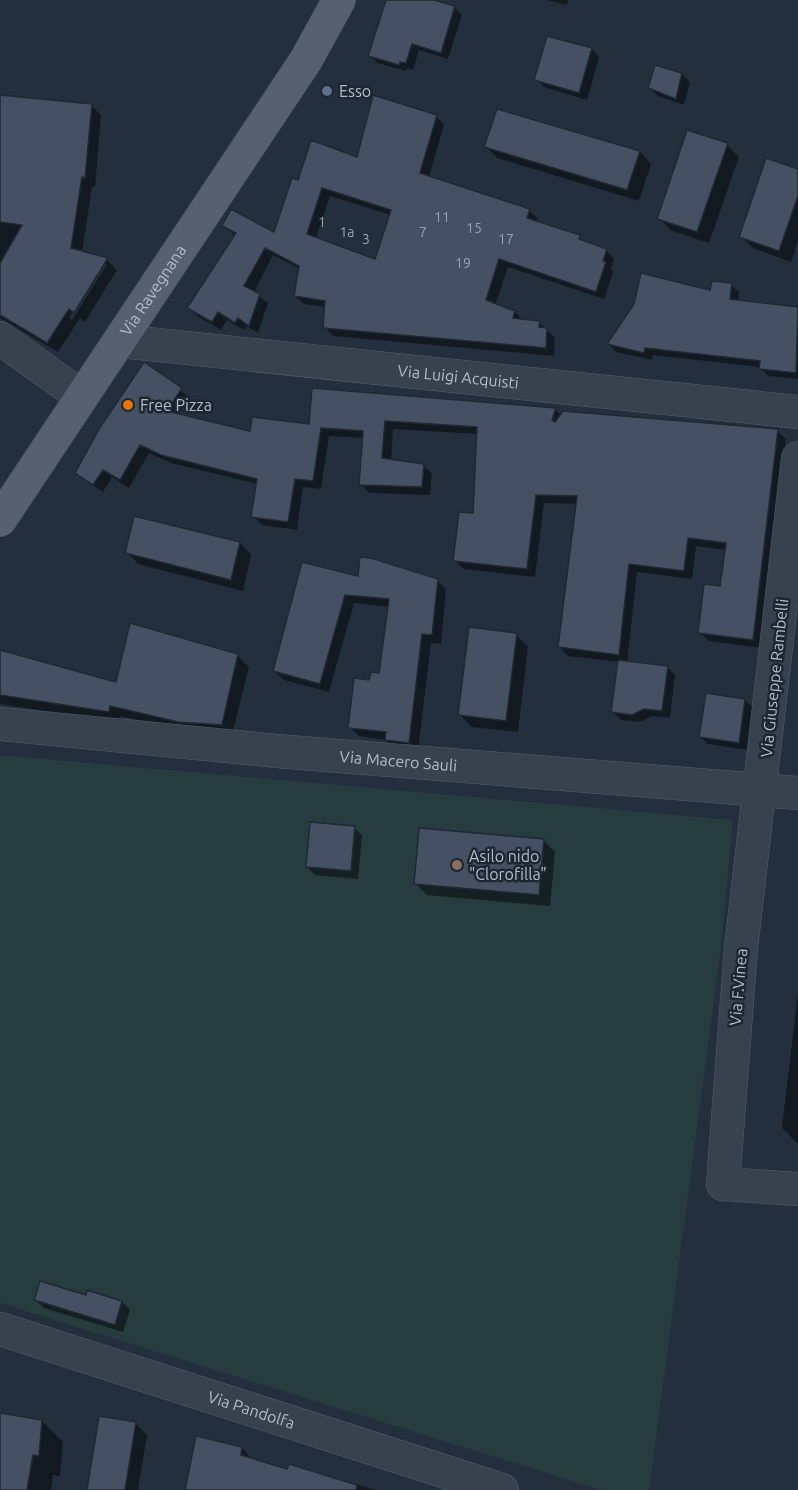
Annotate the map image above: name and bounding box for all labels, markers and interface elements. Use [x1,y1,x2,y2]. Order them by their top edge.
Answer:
place label: Esso [339,82,371,100]
marker: Esso [320,84,334,98]
house number: 11 [434,209,450,225]
house number: 1 [318,214,326,230]
house number: 15 [466,220,482,236]
house number: 1a [339,224,355,240]
house number: 7 [419,224,427,240]
house number: 3 [362,231,370,247]
house number: 17 [498,231,514,247]
street label: Via Ravegnana [116,241,189,339]
house number: 19 [455,255,471,271]
street label: Via Luigi Acquisti [397,361,520,392]
place label: Free Pizza [140,396,212,414]
marker: Free Pizza [121,398,135,412]
street label: Via Giuseppe Rambelli [757,598,791,758]
street label: Via Macero Sauli [339,747,458,774]
place label: Asilo nido "Clorofilla" [469,847,547,883]
marker: Asilo nido "Clorofilla" [450,858,464,872]
street label: Via F.Vinea [726,948,750,1026]
street label: Via Pandolfa [206,1387,297,1432]

